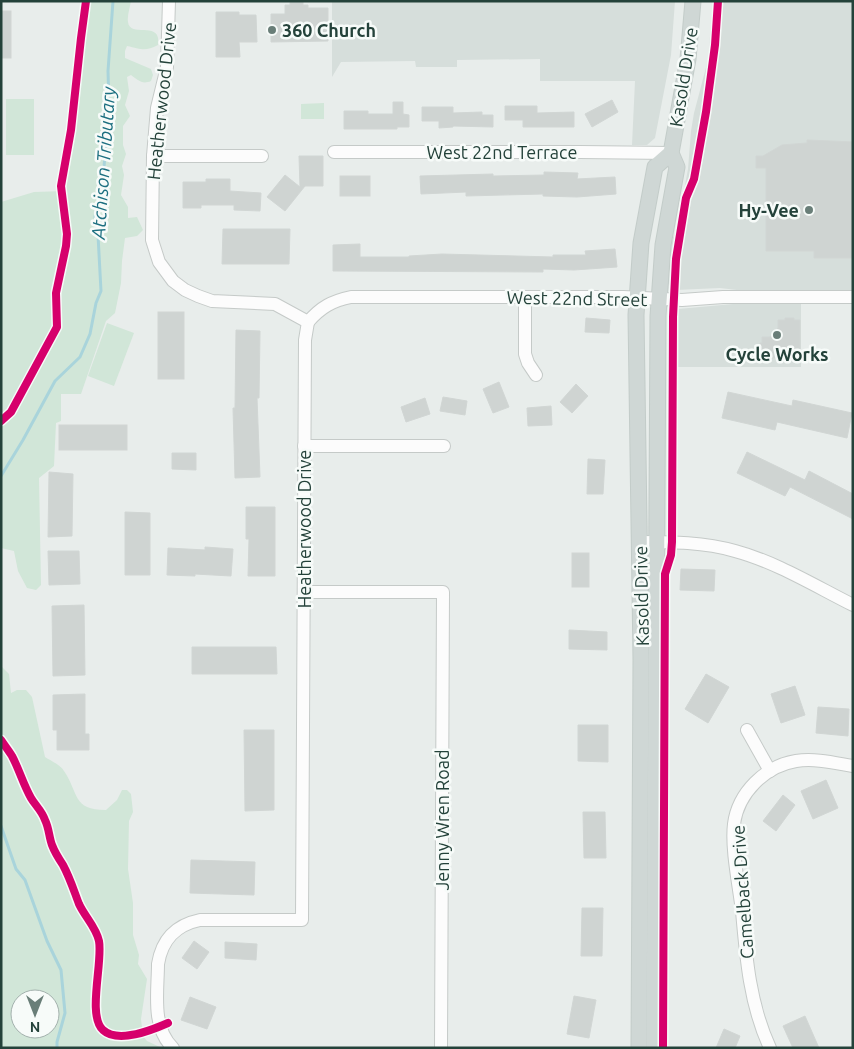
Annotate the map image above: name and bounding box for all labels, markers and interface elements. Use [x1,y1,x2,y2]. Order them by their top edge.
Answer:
place label: 360 Church [282,20,376,40]
street label: Heatherwood Drive [143,21,179,181]
marker: 360 Church [266,24,278,36]
street label: Kasold Drive [665,26,701,128]
water label: Atchison Tributary [87,85,119,241]
street label: West 22nd Terrace [427,142,577,162]
place label: Hy-Vee [738,200,799,220]
marker: Hy-Vee [803,204,815,216]
street label: West 22nd Street [506,287,648,309]
marker: Cycle Works [771,329,783,341]
place label: Cycle Works [725,344,829,364]
street label: Heatherwood Drive [294,450,314,608]
street label: Kasold Drive [630,546,652,646]
street label: Jenny Wren Road [432,749,452,891]
street label: Camelback Drive [727,824,757,960]
north arrow [10,989,60,1039]
text: N [30,1019,40,1035]

